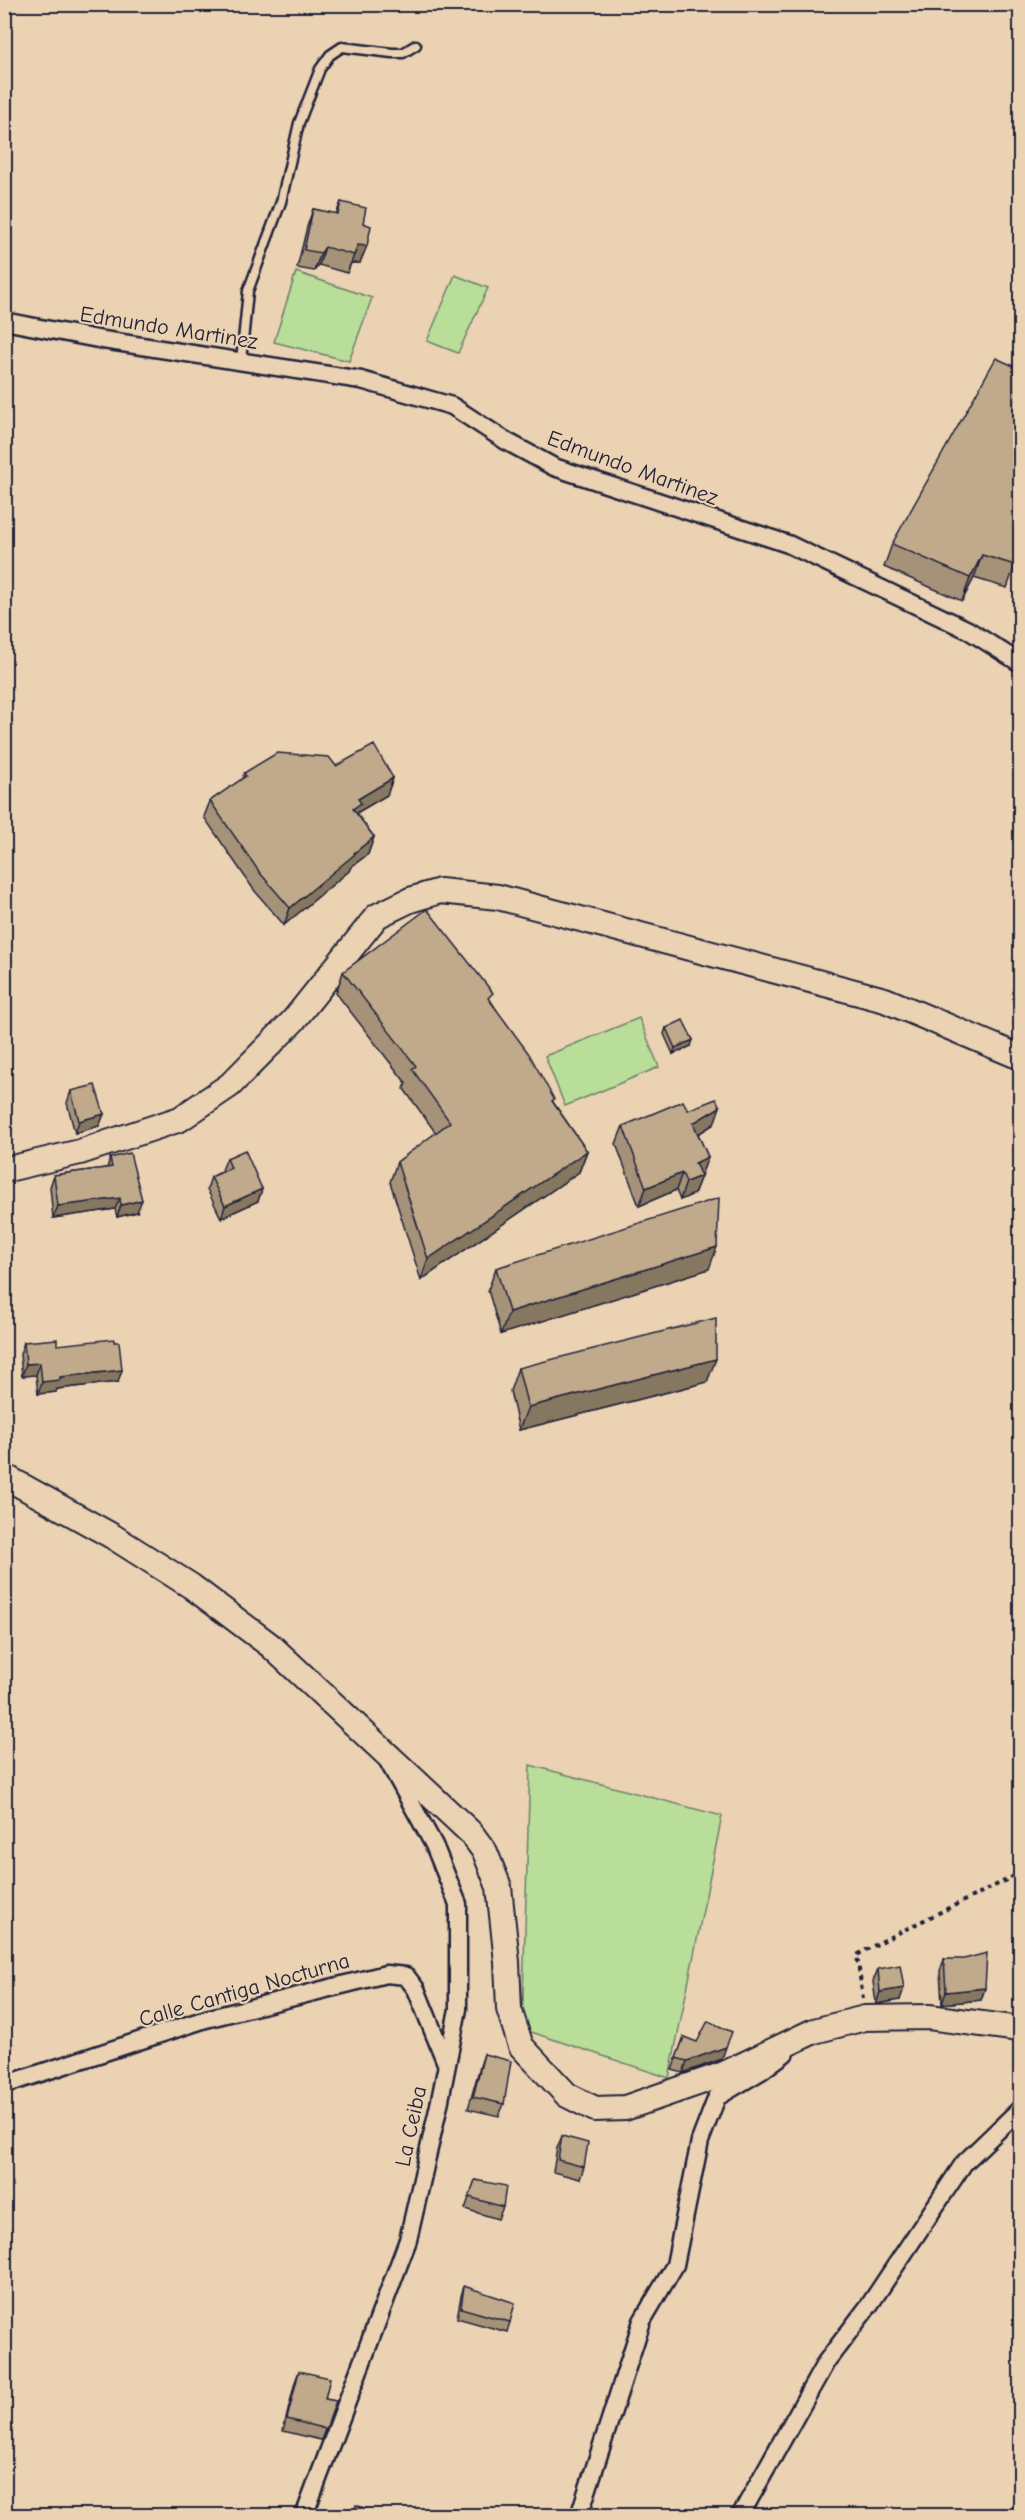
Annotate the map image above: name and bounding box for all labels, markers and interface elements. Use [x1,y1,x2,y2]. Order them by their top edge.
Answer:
street label: Edmundo Martinez [78,301,260,355]
street label: Edmundo Martinez [544,425,722,511]
street label: Calle Cantiga Nocturna [136,1947,353,2033]
street label: La Ceiba [390,2083,432,2169]

